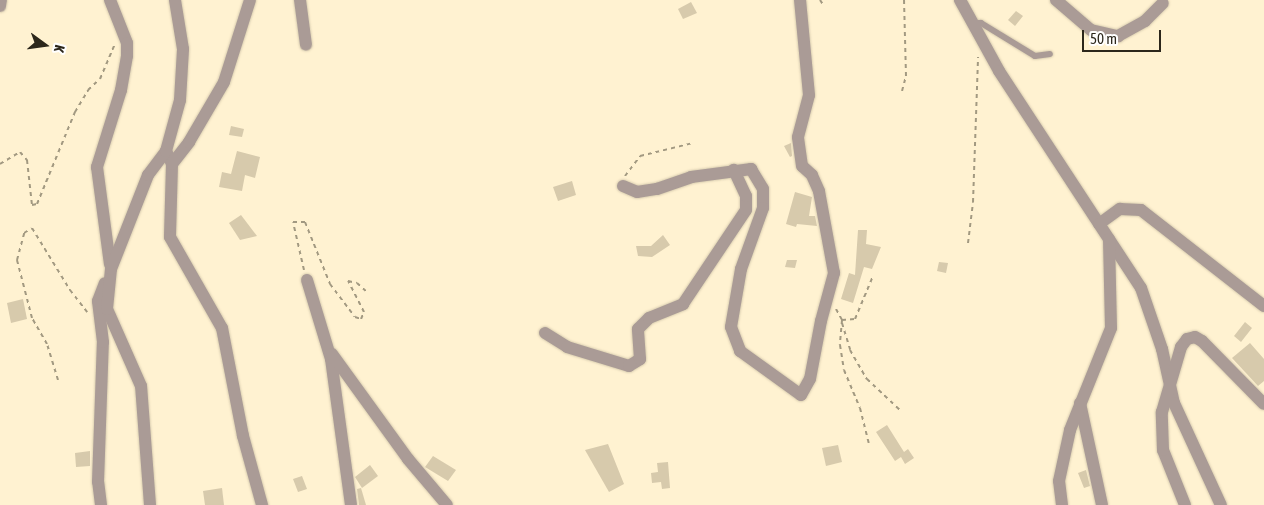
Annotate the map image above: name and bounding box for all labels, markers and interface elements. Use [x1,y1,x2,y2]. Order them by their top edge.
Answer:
north arrow [20,20,70,70]
scale bar [1084,20,1163,52]
text: 50 m [1090,30,1117,47]
text: K [51,43,68,54]

